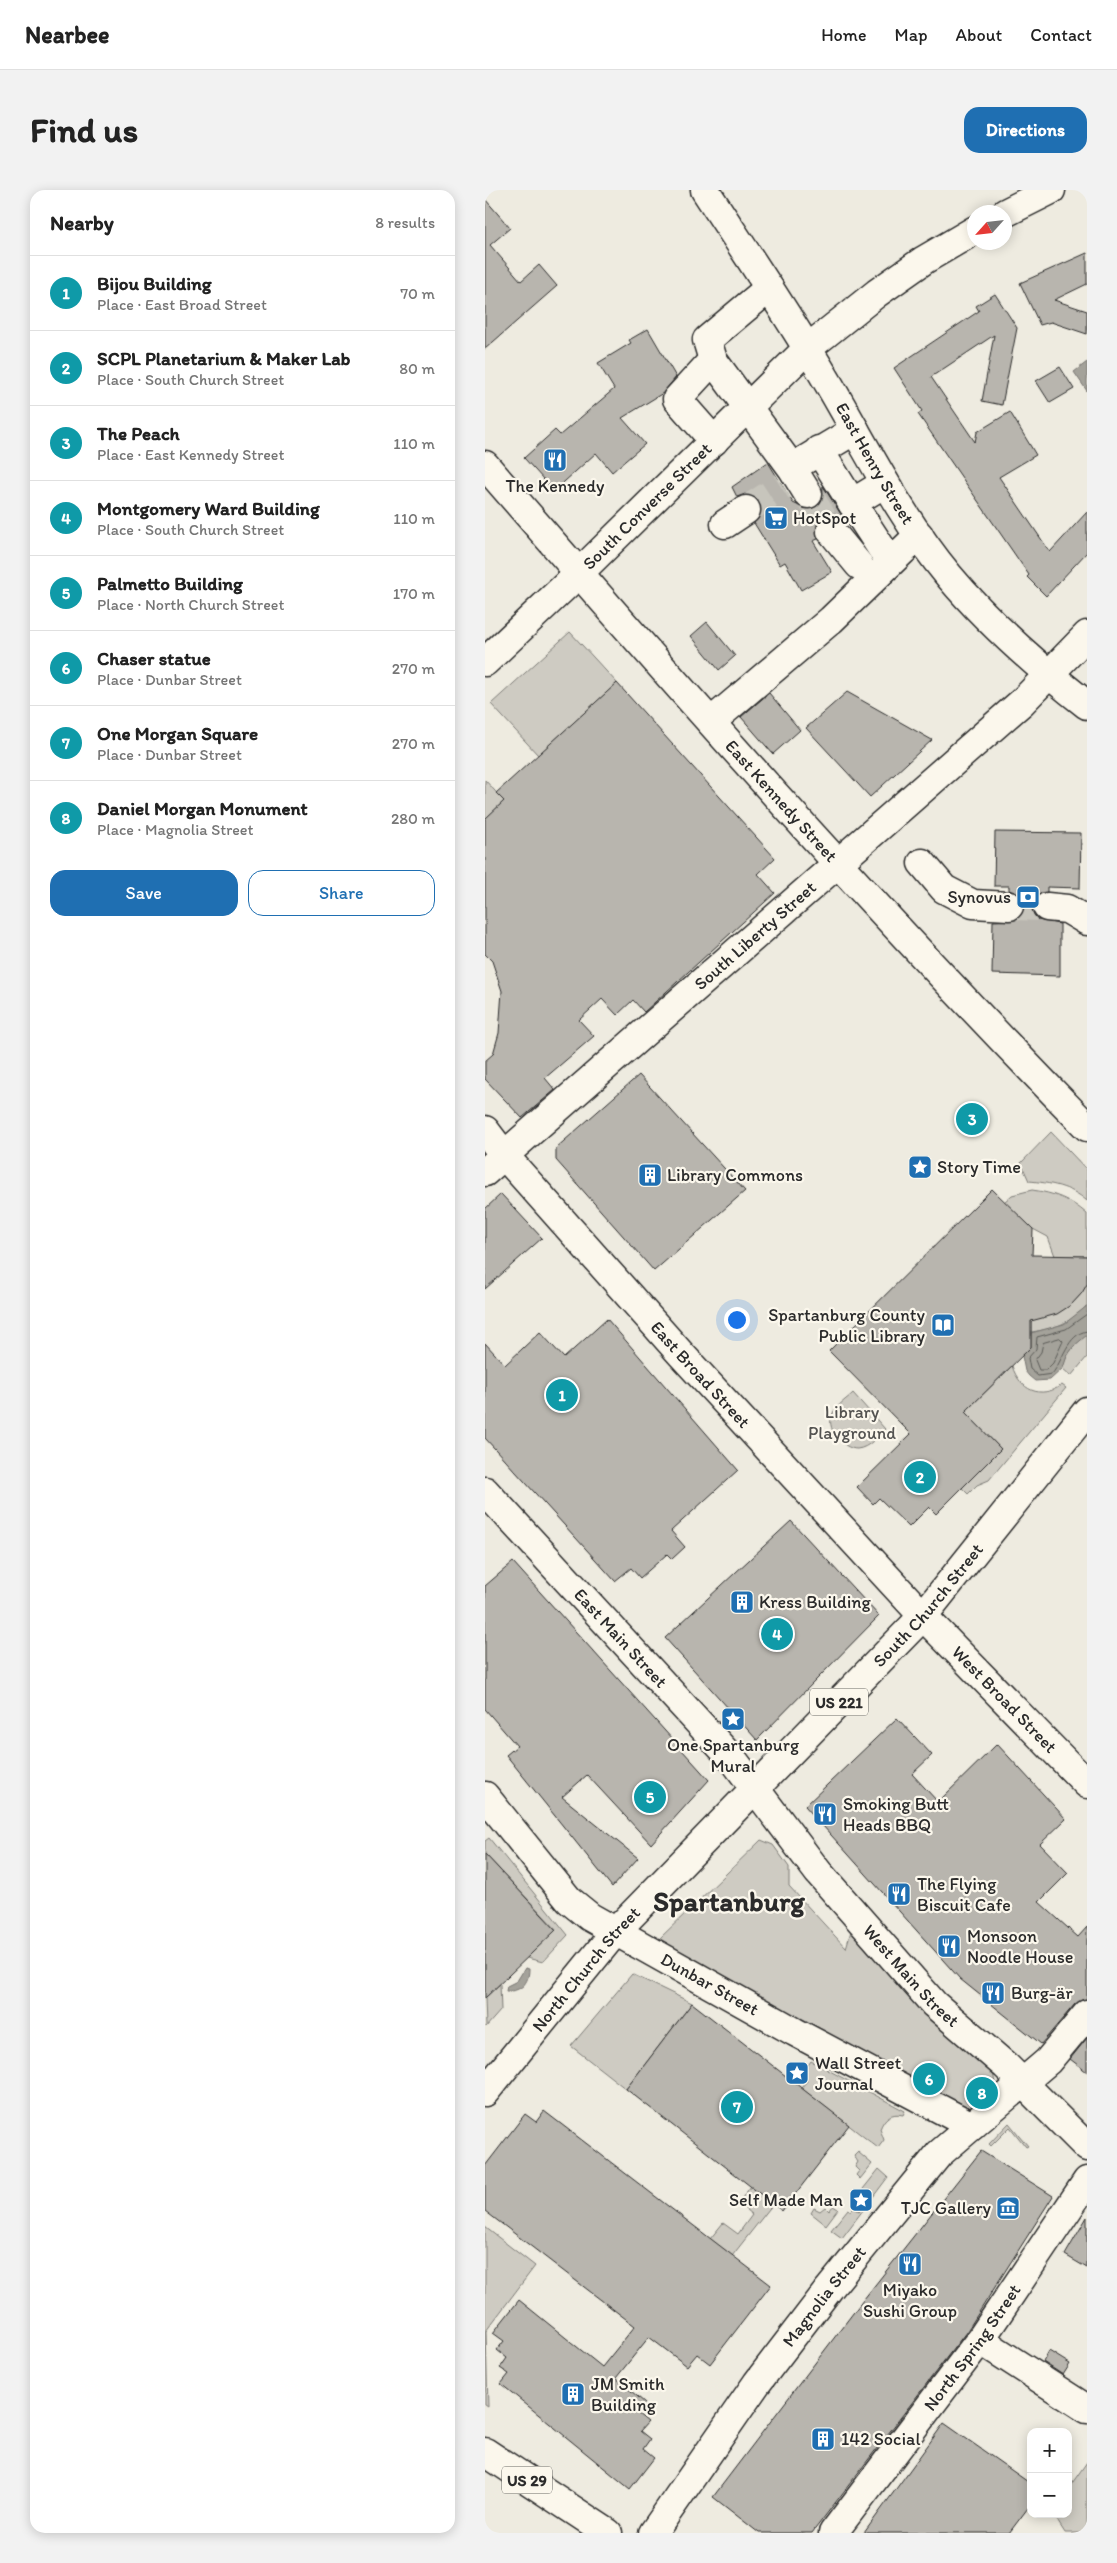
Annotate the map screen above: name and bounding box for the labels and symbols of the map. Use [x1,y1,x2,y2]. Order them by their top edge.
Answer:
north arrow [967,205,1012,250]
street label: East Henry Street [831,399,919,529]
street label: South Converse Street [578,438,717,574]
restaurant icon: The Kennedy [542,447,568,473]
place label: The Kennedy [505,475,605,497]
supermarket icon: HotSpot [763,505,789,531]
place label: HotSpot [793,507,856,529]
street label: East Kennedy Street [721,735,842,867]
street label: South Liberty Street [690,876,821,995]
bank icon: Synovus [1015,884,1041,910]
place label: Synovus [948,886,1011,908]
pin: 3 [956,1100,988,1138]
place icon: Story Time [907,1154,933,1180]
place label: Story Time [937,1156,1021,1178]
building icon: Library Commons [637,1162,663,1188]
place label: Library Commons [667,1164,803,1186]
place label: Spartanburg County Public Library [768,1304,926,1347]
your location [724,1307,750,1333]
library icon: Spartanburg County Public Library [930,1312,956,1338]
street label: East Broad Street [646,1316,755,1433]
pin: 1 [546,1376,578,1414]
park label: Library Playground [808,1401,896,1444]
pin: 2 [904,1458,936,1496]
street label: South Church Street [868,1539,988,1672]
street label: East Main Street [569,1584,672,1693]
building icon: Kress Building [729,1589,755,1615]
place label: Kress Building [759,1591,872,1613]
pin: 4 [761,1615,793,1653]
street label: West Broad Street [947,1641,1062,1758]
road number: US 221 [810,1688,868,1715]
place icon: One Spartanburg Mural [720,1706,746,1732]
place label: One Spartanburg Mural [667,1734,800,1777]
pin: 5 [634,1778,666,1816]
place label: Smoking Butt Heads BBQ [843,1793,949,1836]
restaurant icon: Smoking Butt Heads BBQ [812,1801,838,1827]
place label: The Flying Biscuit Cafe [917,1873,1011,1916]
restaurant icon: The Flying Biscuit Cafe [886,1881,912,1907]
district label: Spartanburg [653,1884,805,1918]
street label: North Church Street [527,1902,645,2036]
street label: West Main Street [858,1920,964,2032]
place label: Monsoon Noodle House [967,1925,1074,1968]
restaurant icon: Monsoon Noodle House [936,1933,962,1959]
street label: Dunbar Street [657,1948,763,2021]
restaurant icon: Burg-är [980,1980,1006,2006]
place label: Burg-är [1011,1982,1073,2004]
place label: Wall Street Journal [815,2052,902,2095]
place icon: Wall Street Journal [784,2060,810,2086]
pin: 6 [913,2060,945,2098]
pin: 8 [966,2074,998,2112]
pin: 7 [721,2088,753,2126]
place icon: Self Made Man [848,2187,874,2213]
place label: Self Made Man [729,2189,843,2211]
museum icon: TJC Gallery [995,2195,1021,2221]
place label: TJC Gallery [901,2197,992,2219]
street label: Magnolia Street [778,2241,871,2351]
restaurant icon: Miyako Sushi Group [897,2251,923,2277]
place label: Miyako Sushi Group [863,2279,957,2322]
street label: North Spring Street [919,2280,1026,2415]
place label: JM Smith Building [591,2373,665,2416]
building icon: JM Smith Building [560,2381,586,2407]
building icon: 142 Social [810,2426,836,2452]
place label: 142 Social [841,2428,921,2450]
road number: US 29 [502,2466,552,2494]

